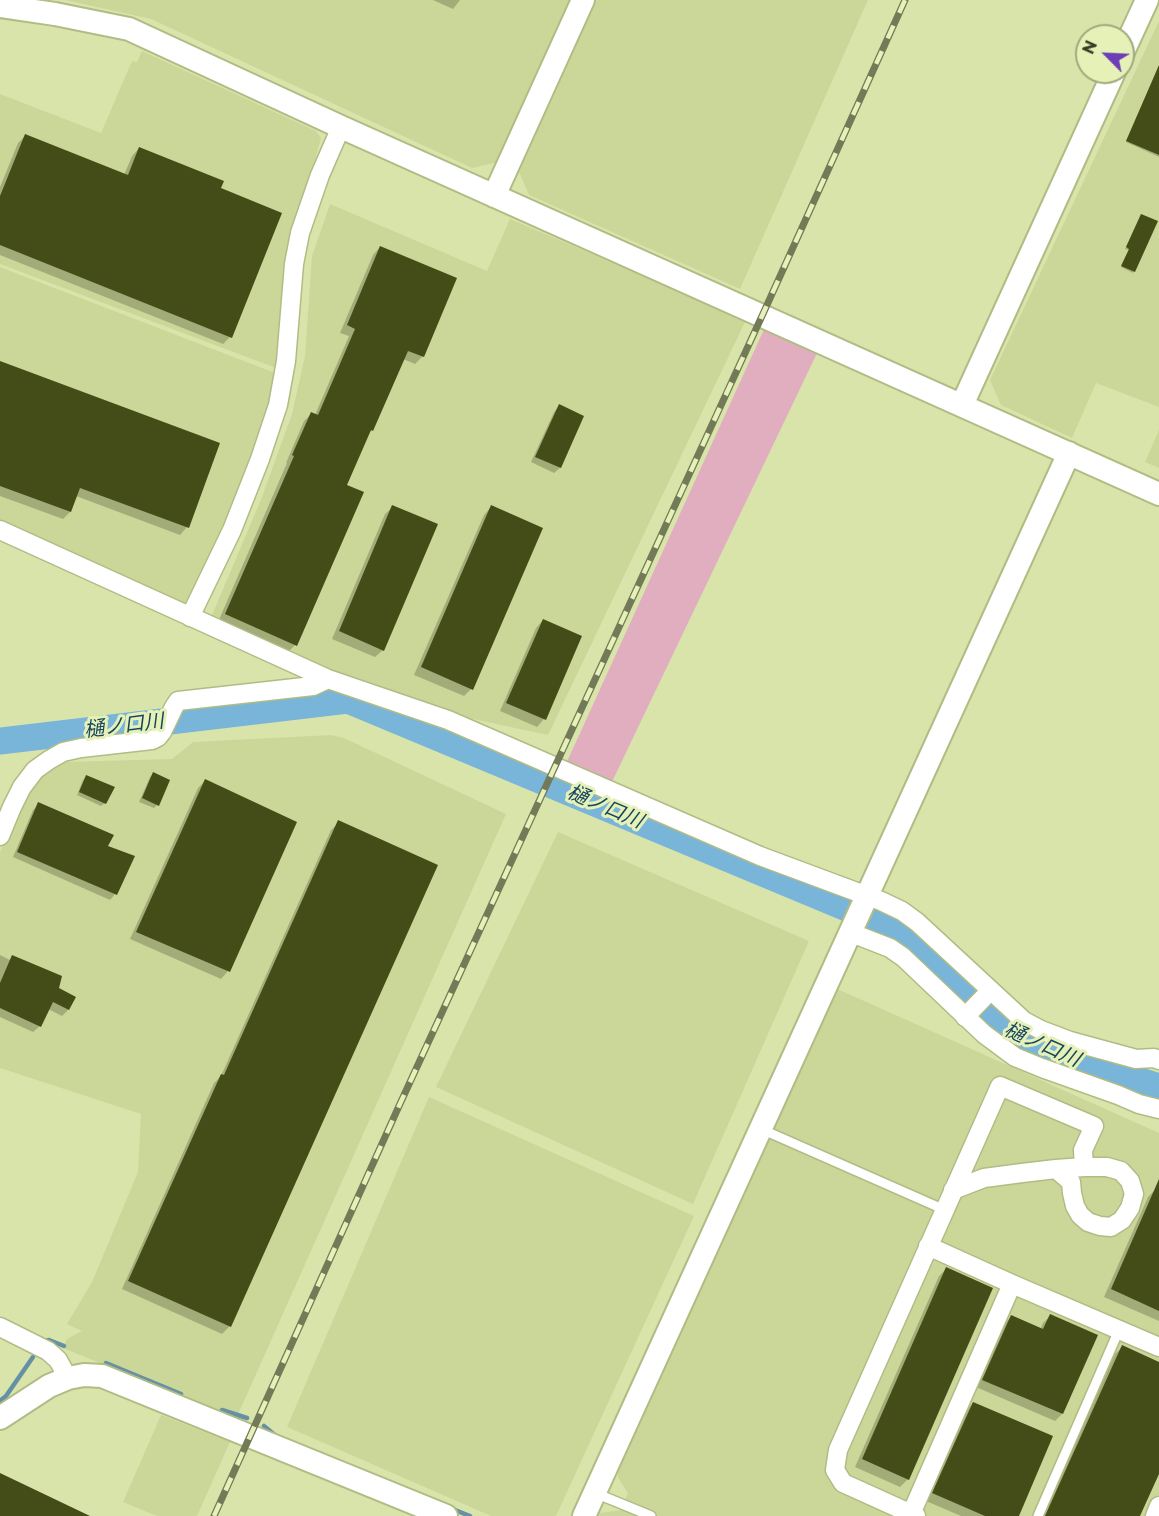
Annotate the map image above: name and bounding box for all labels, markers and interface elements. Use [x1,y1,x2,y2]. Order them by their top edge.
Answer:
north arrow [1075,24,1135,84]
text: N [1079,38,1101,57]
water label: 樋ノ口川 [83,709,165,743]
water label: 樋ノ口川 [563,780,647,834]
water label: 樋ノ口川 [1001,1018,1083,1072]

